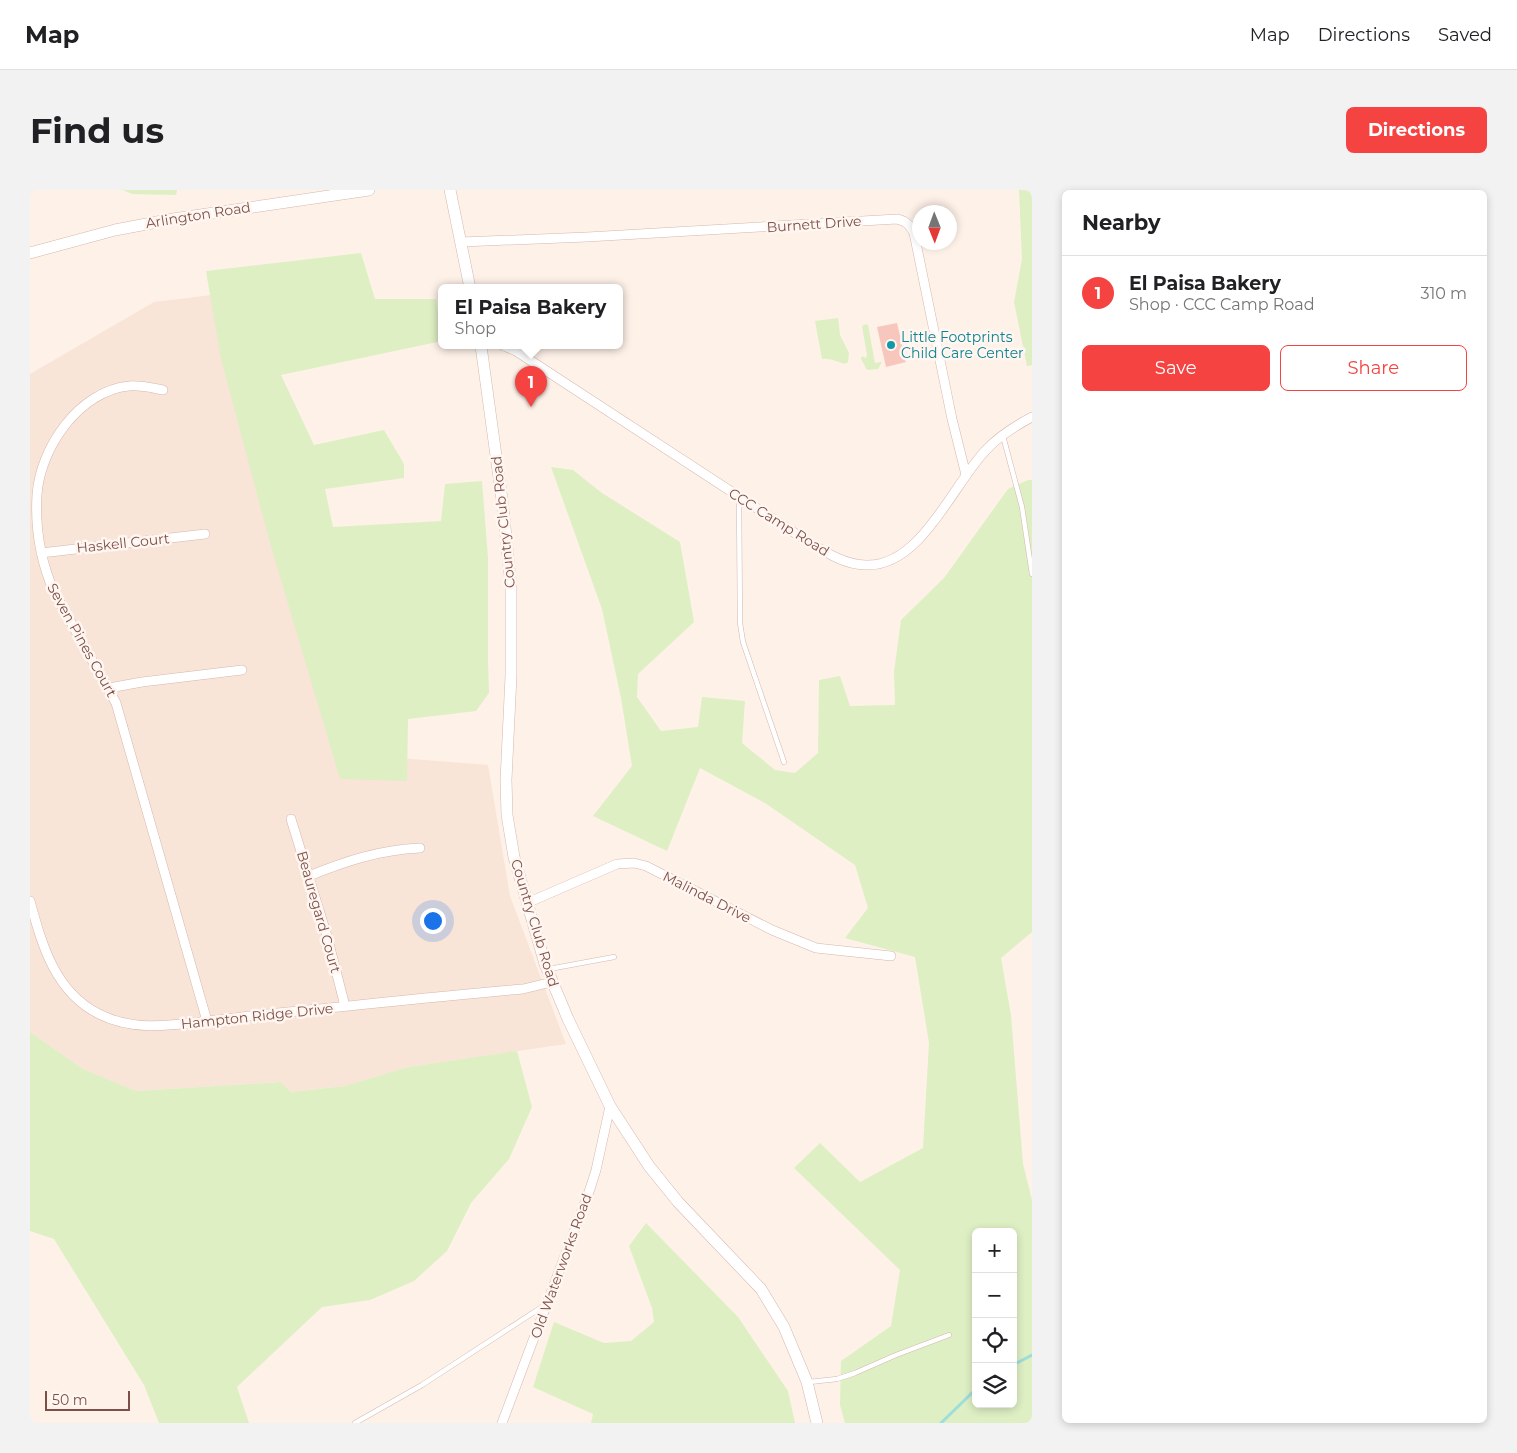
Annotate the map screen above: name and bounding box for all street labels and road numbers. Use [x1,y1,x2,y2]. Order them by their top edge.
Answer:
street label: Arlington Road [144,198,252,232]
street label: Burnett Drive [766,212,862,236]
street label: Country Club Road [487,455,519,589]
street label: CCC Camp Road [725,484,833,560]
street label: Haskell Court [76,529,171,557]
street label: Seven Pines Court [43,580,121,700]
street label: Beauregard Court [293,849,345,975]
street label: Country Club Road [507,857,563,989]
street label: Malinda Drive [660,867,754,927]
street label: Hampton Ridge Drive [180,999,334,1033]
street label: Old Waterworks Road [526,1191,596,1341]

